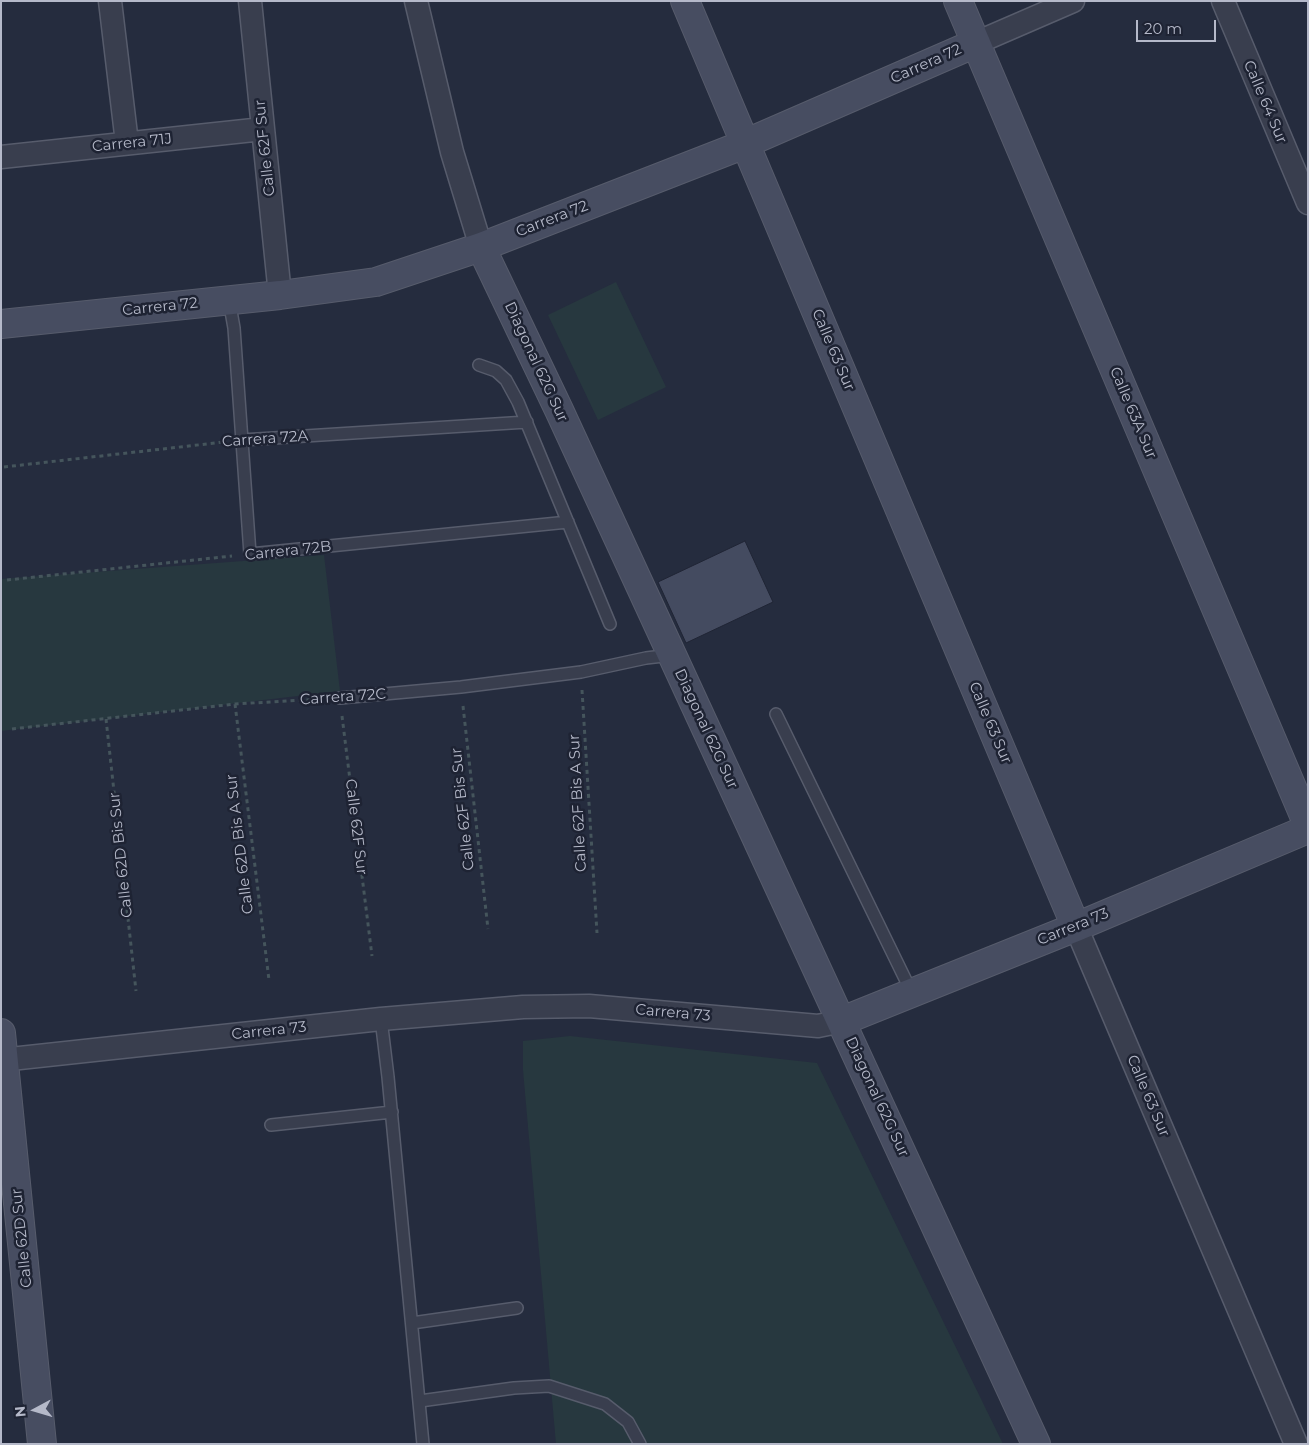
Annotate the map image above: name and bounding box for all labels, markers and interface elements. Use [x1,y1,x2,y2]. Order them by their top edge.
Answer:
scale bar [1139,10,1219,42]
text: 20 m [1144,19,1182,38]
street label: Carrera 72 [888,40,964,88]
street label: Calle 64 Sur [1239,58,1291,146]
street label: Calle 62F Sur [251,99,279,197]
street label: Carrera 71J [91,130,173,156]
street label: Carrera 72 [513,197,591,241]
street label: Carrera 72 [121,294,199,320]
street label: Diagonal 62G Sur [500,299,572,425]
street label: Calle 63 Sur [808,306,858,394]
street label: Calle 63A Sur [1106,364,1160,462]
street label: Carrera 72A [221,427,309,451]
street label: Carrera 72B [244,538,332,564]
street label: Diagonal 62G Sur [670,666,742,792]
street label: Calle 63 Sur [965,679,1015,767]
street label: Carrera 72C [299,685,387,709]
street label: Calle 62F Bis A Sur [565,734,591,872]
street label: Calle 62F Bis Sur [448,747,478,871]
street label: Calle 62D Bis A Sur [222,773,258,915]
street label: Calle 62F Sur [341,778,371,876]
street label: Calle 62D Bis Sur [105,791,137,919]
street label: Carrera 73 [1035,905,1111,949]
street label: Carrera 73 [635,1001,711,1025]
street label: Carrera 73 [231,1018,307,1044]
street label: Diagonal 62G Sur [841,1034,913,1160]
street label: Calle 63 Sur [1123,1052,1173,1140]
street label: Calle 62D Sur [8,1187,36,1289]
north arrow [10,1385,60,1435]
text: N [11,1405,30,1418]

